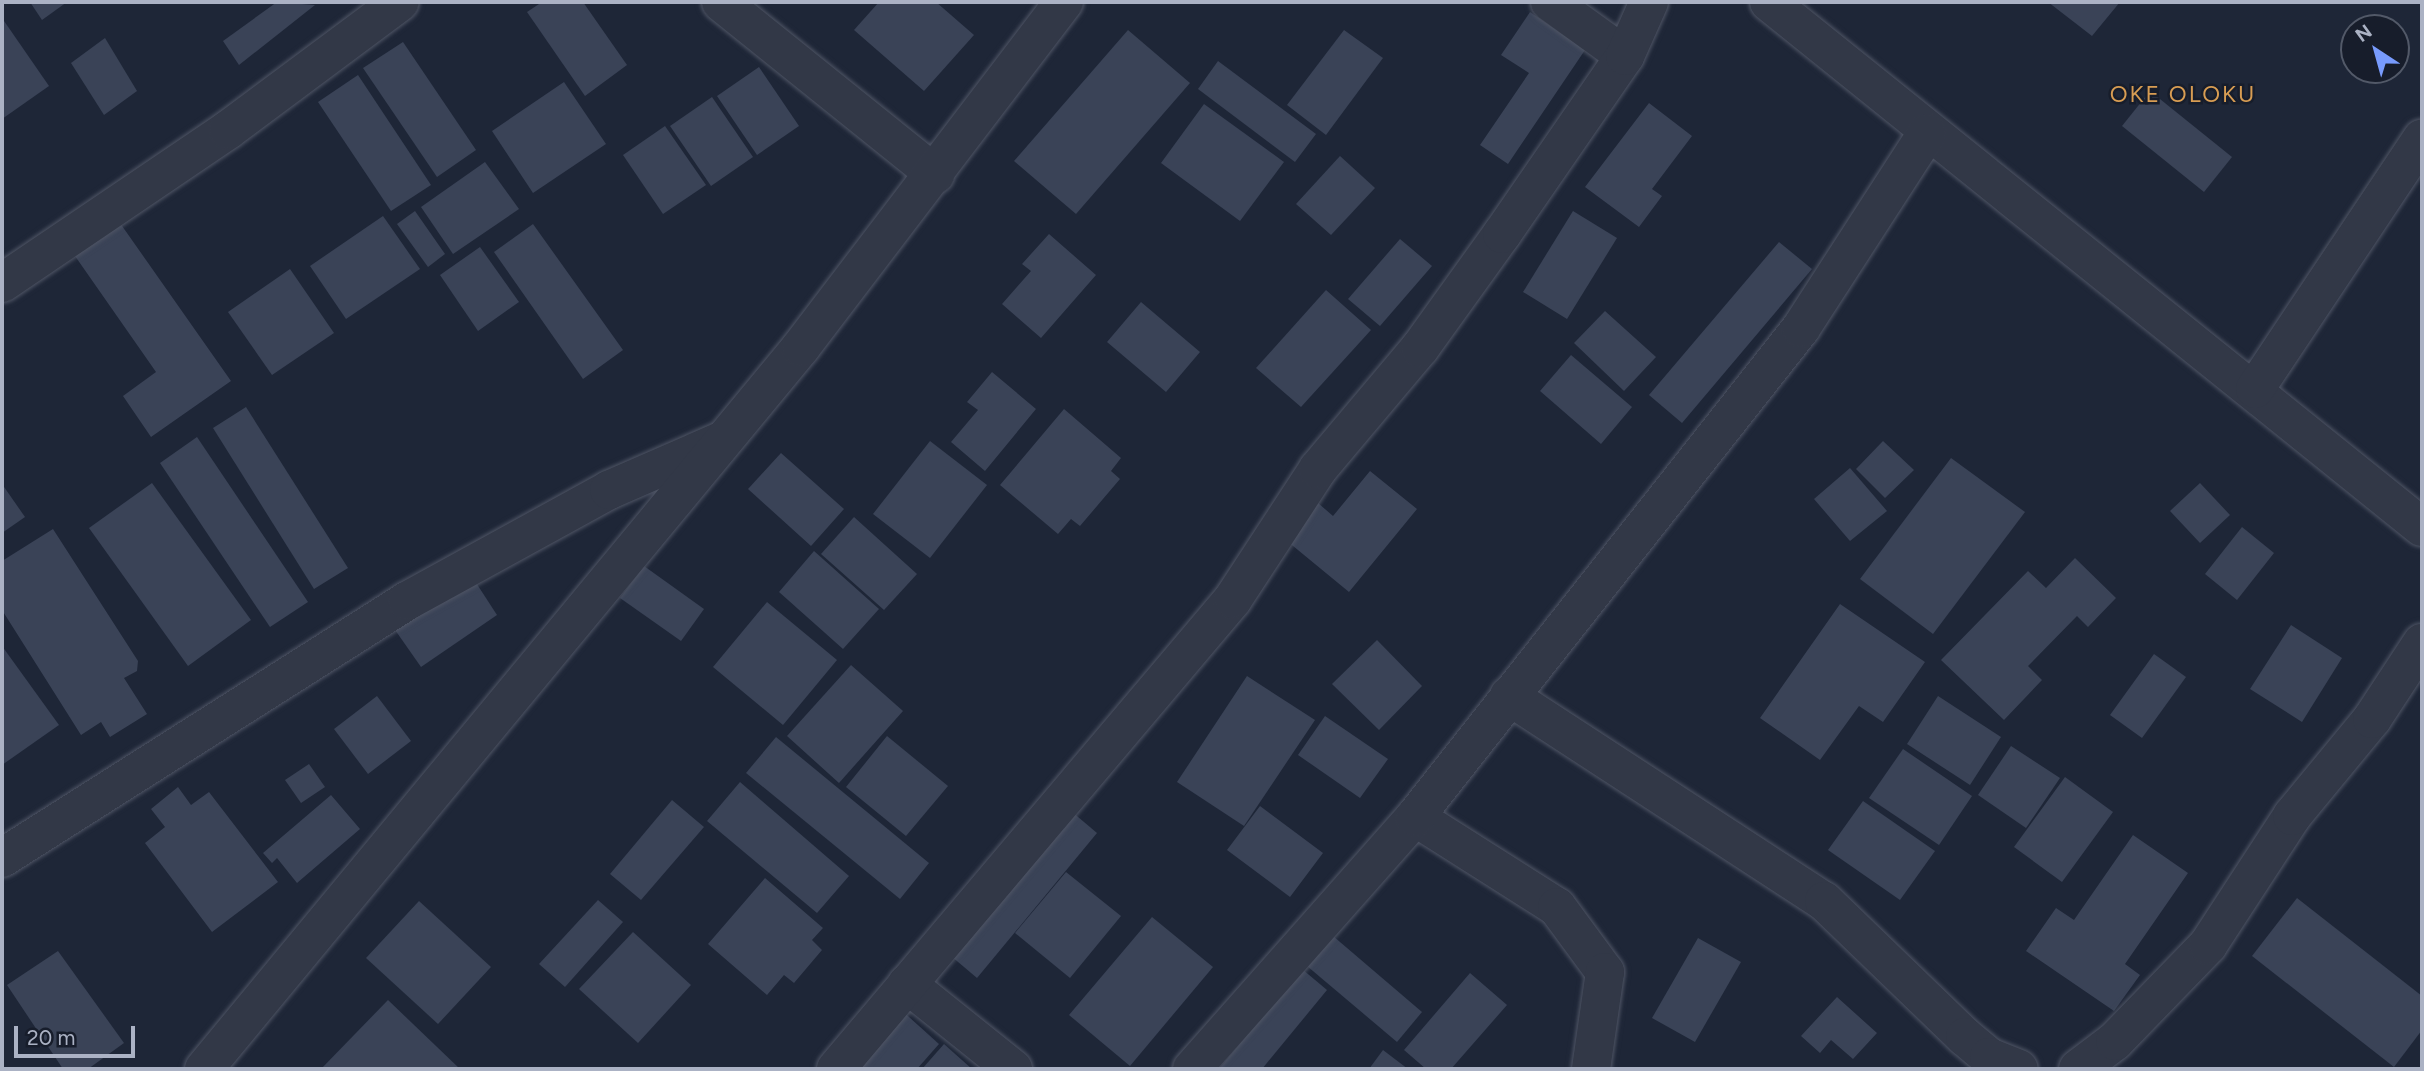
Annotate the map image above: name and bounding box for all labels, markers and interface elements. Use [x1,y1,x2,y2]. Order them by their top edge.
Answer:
north arrow [2340,14,2410,84]
text: N [2351,20,2376,47]
district label: OKE OLOKU [2111,80,2255,108]
scale bar [18,1012,138,1056]
text: 20 m [27,1025,75,1050]

